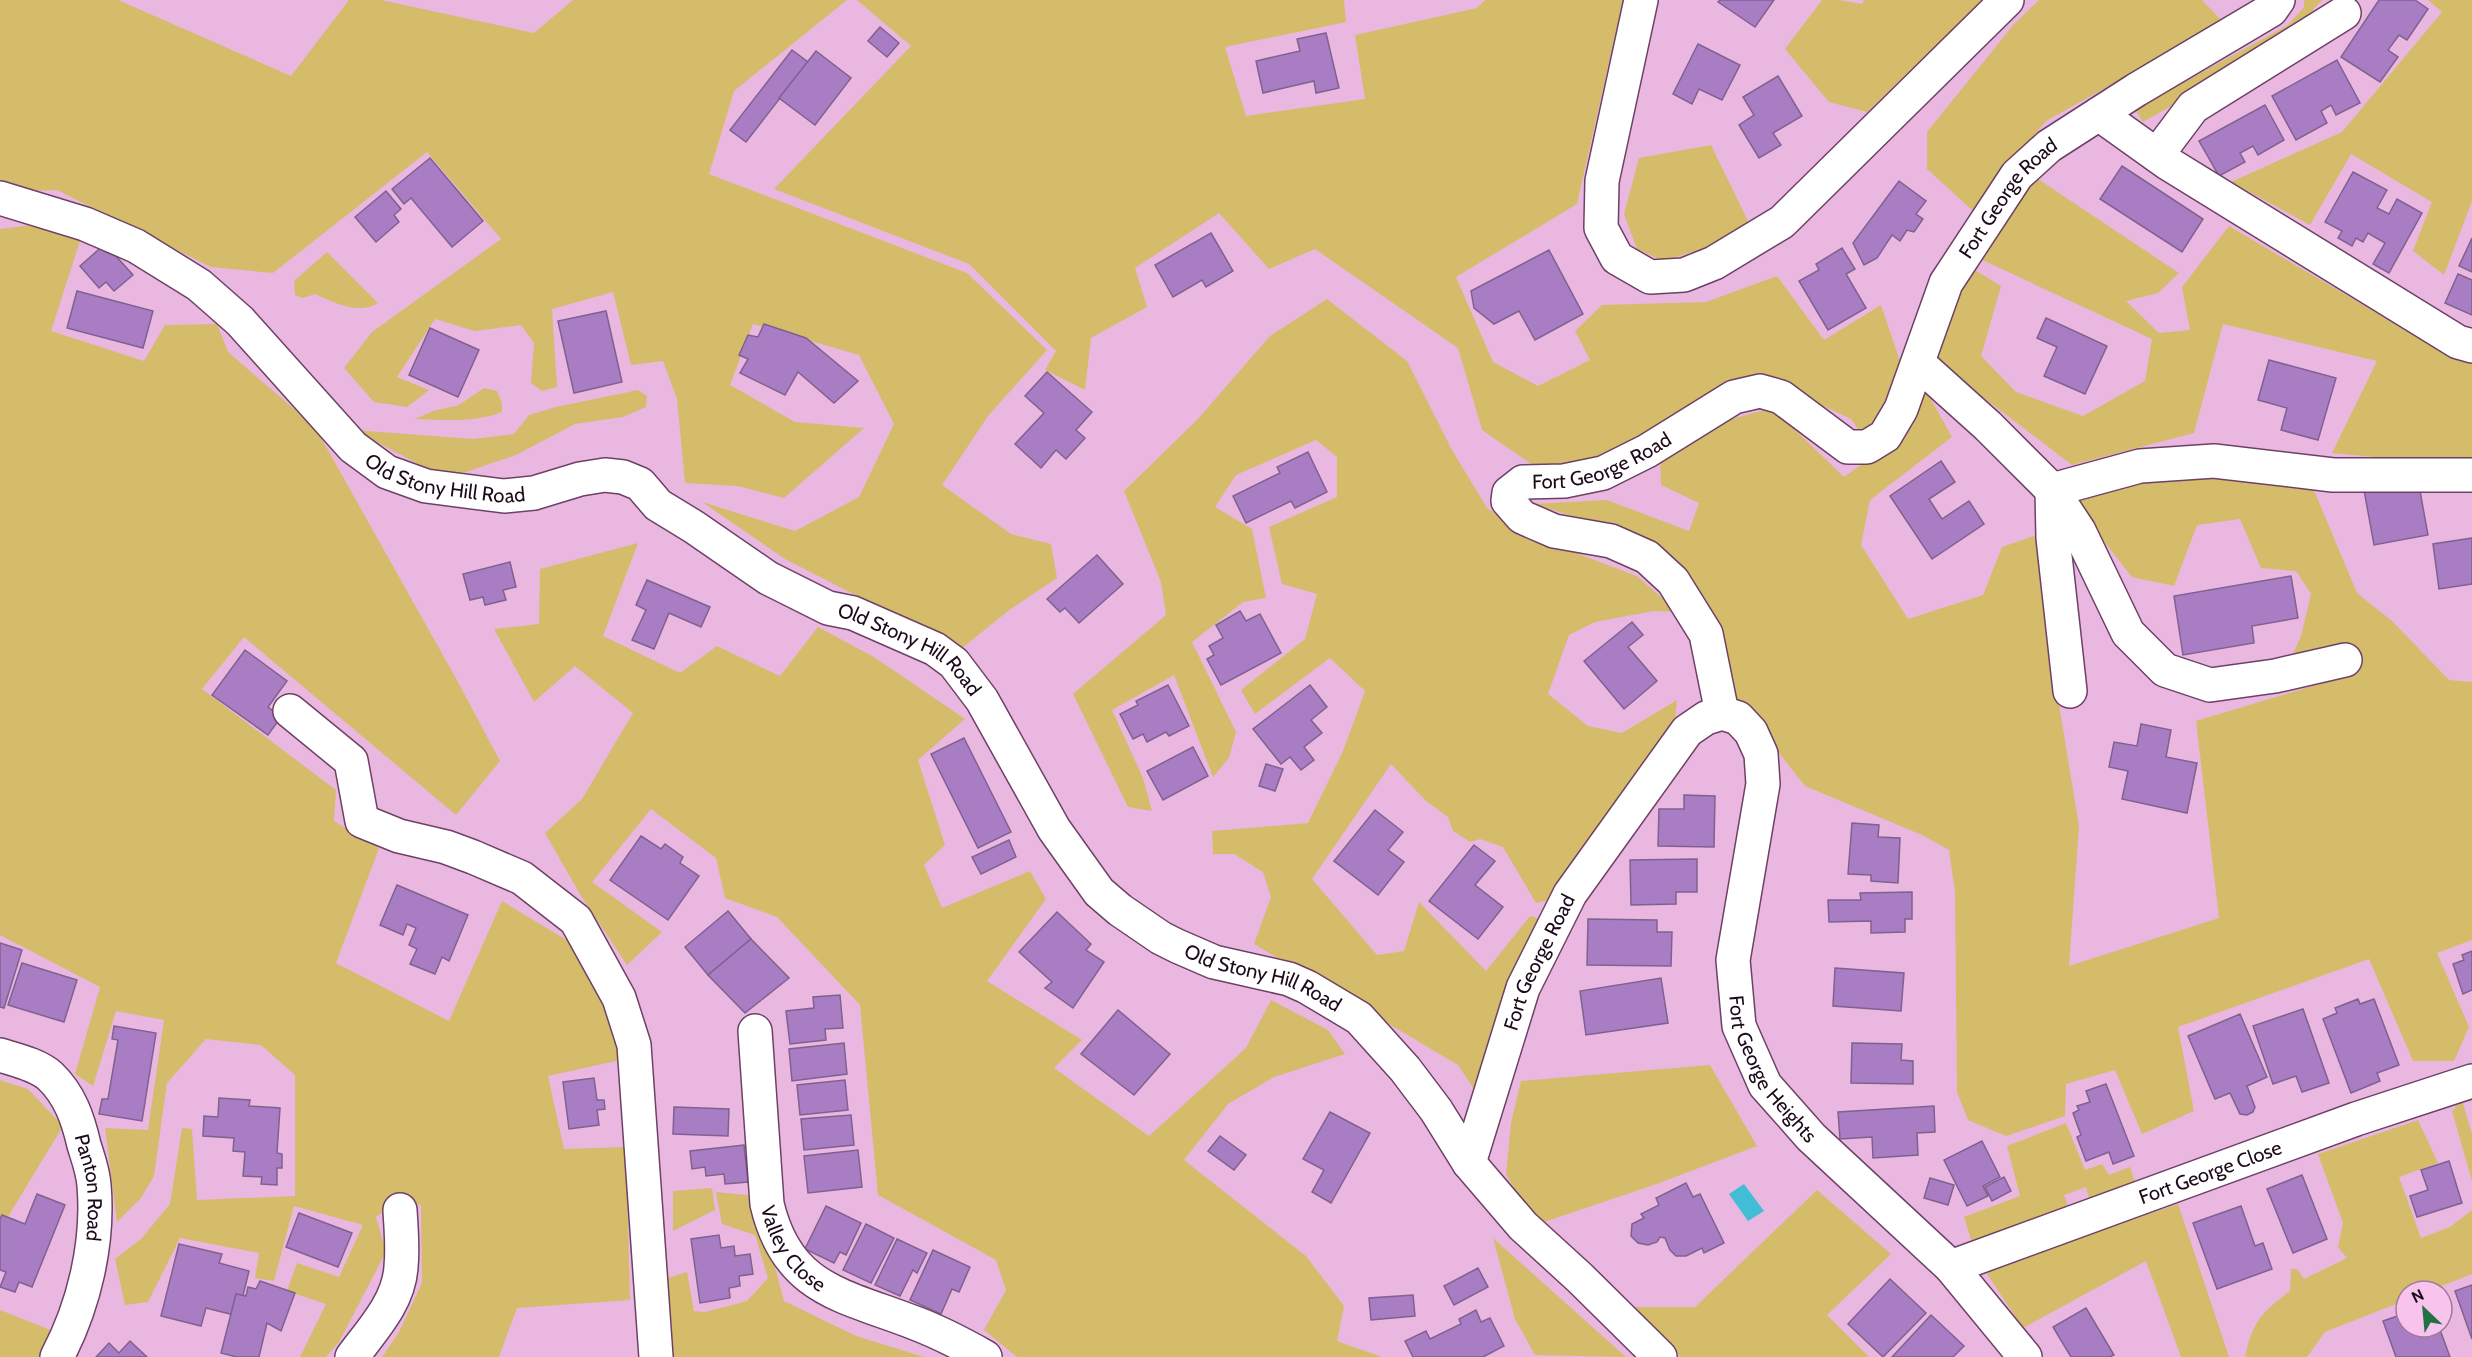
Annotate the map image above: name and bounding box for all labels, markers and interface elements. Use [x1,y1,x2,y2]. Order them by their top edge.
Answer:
street label: Fort George Road [1954,132,2061,263]
street label: Fort George Road [1532,427,1676,494]
street label: Old Stony Hill Road [360,448,526,508]
street label: Old Stony Hill Road [836,598,986,700]
street label: Fort George Road [1499,890,1580,1033]
street label: Old Stony Hill Road [1181,939,1346,1017]
street label: Fort George Heights [1724,994,1822,1147]
street label: Panton Road [70,1131,107,1242]
street label: Fort George Close [2136,1135,2285,1209]
street label: Valley Close [756,1203,830,1297]
north arrow [2394,1279,2454,1339]
text: N [2408,1285,2427,1307]

